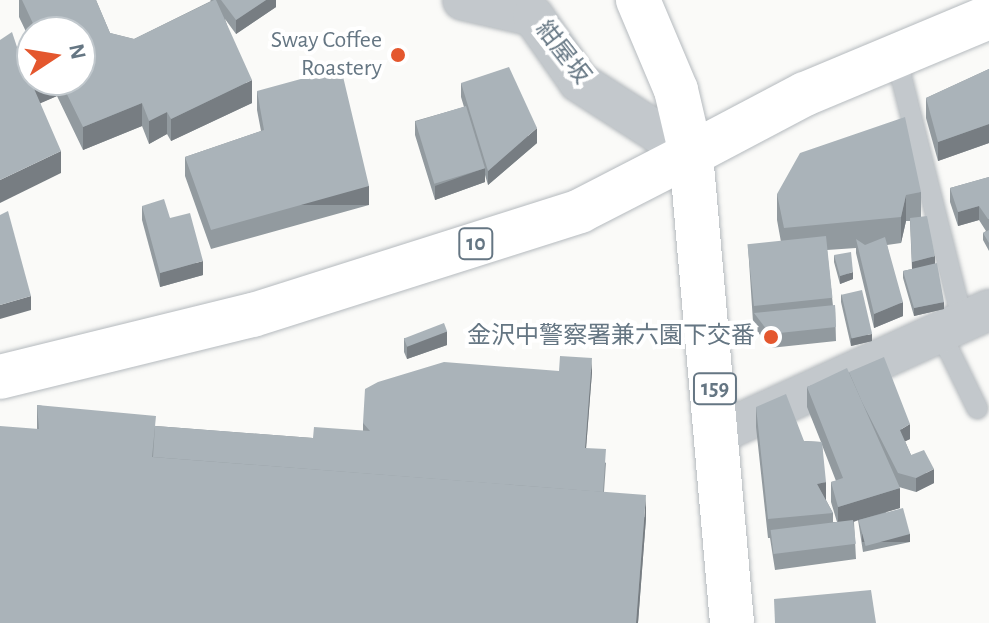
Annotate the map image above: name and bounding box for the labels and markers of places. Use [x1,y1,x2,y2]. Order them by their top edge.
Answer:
place label: Sway Coffee Roastery [271,27,382,83]
marker: Sway Coffee Roastery [389,46,407,64]
place label: 金沢中警察署兼六園下交番 [467,323,755,351]
marker: 金沢中警察署兼六園下交番 [762,328,780,346]

